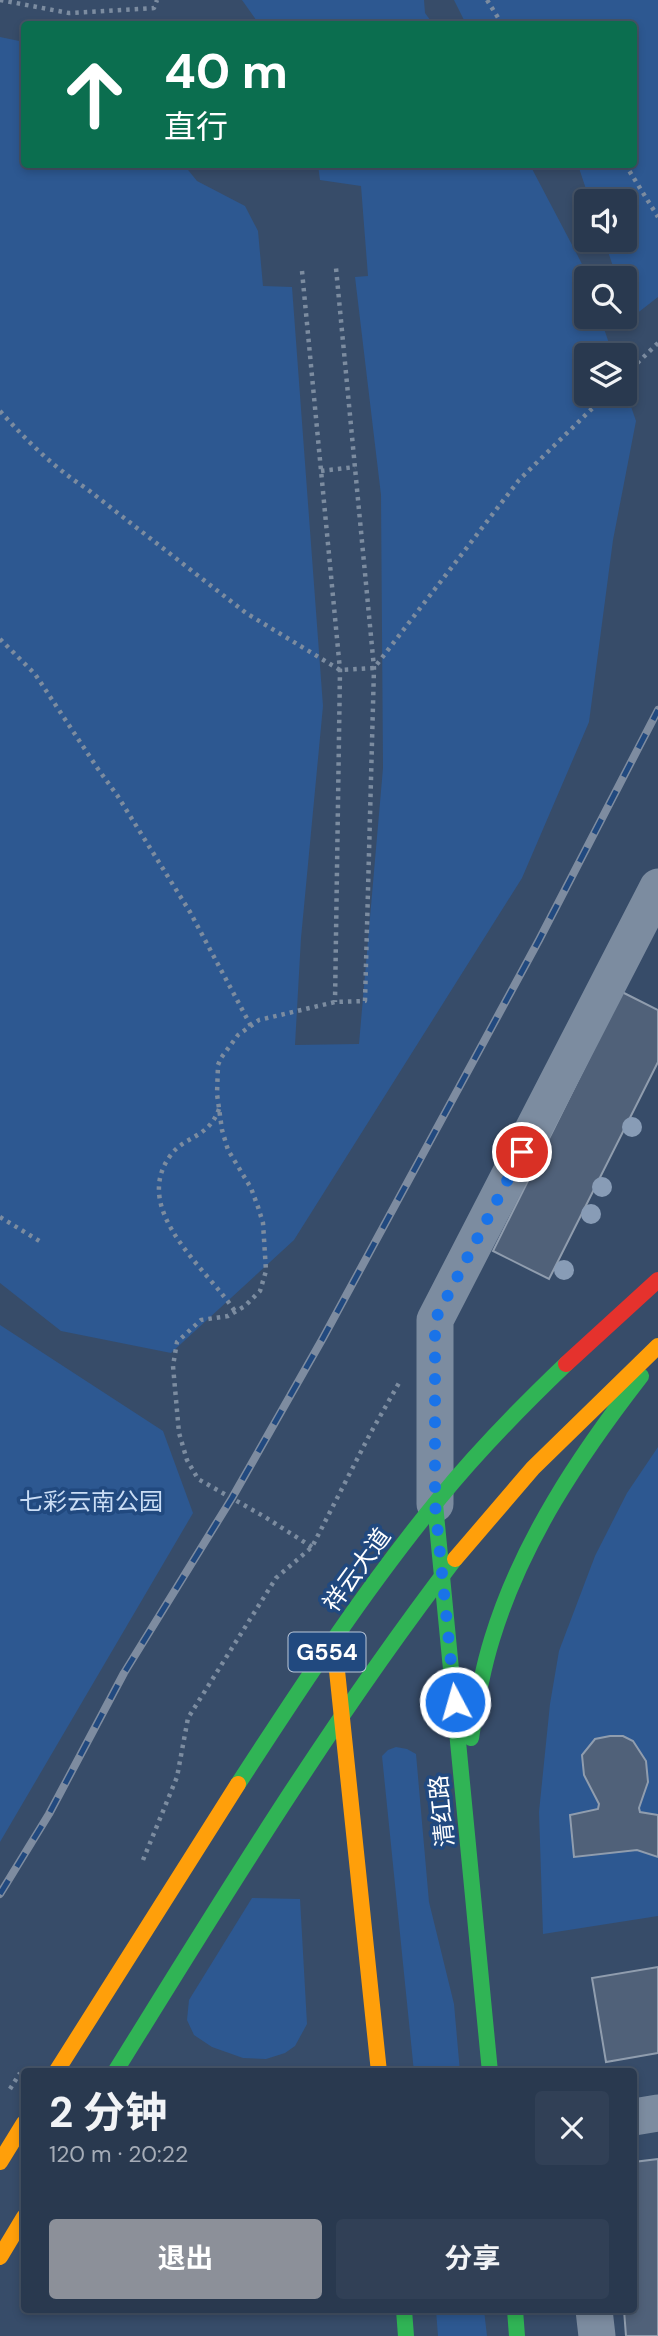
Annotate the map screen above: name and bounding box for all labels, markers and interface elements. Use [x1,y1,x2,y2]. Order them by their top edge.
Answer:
text: 40 m [164,39,288,103]
icon: ahead [49,49,140,140]
text: 直行 [164,106,228,148]
map controls [574,189,637,406]
button: sound [574,189,637,252]
button: search [574,266,637,329]
button: layers [574,343,637,406]
pin [492,1122,552,1182]
icon: arrive [503,1133,541,1171]
park label: 七彩云南公园 [19,1486,163,1517]
street label: 祥云大道 [316,1522,397,1618]
road number: G554 [288,1632,366,1672]
position arrow [418,1665,492,1739]
street label: 清红路 [422,1774,461,1848]
text: 2 分钟 [49,2085,167,2140]
button: close [535,2091,609,2165]
text: 120 m · 20:22 [49,2139,188,2169]
button: 退出 [49,2219,322,2299]
button: 分享 [336,2219,609,2299]

